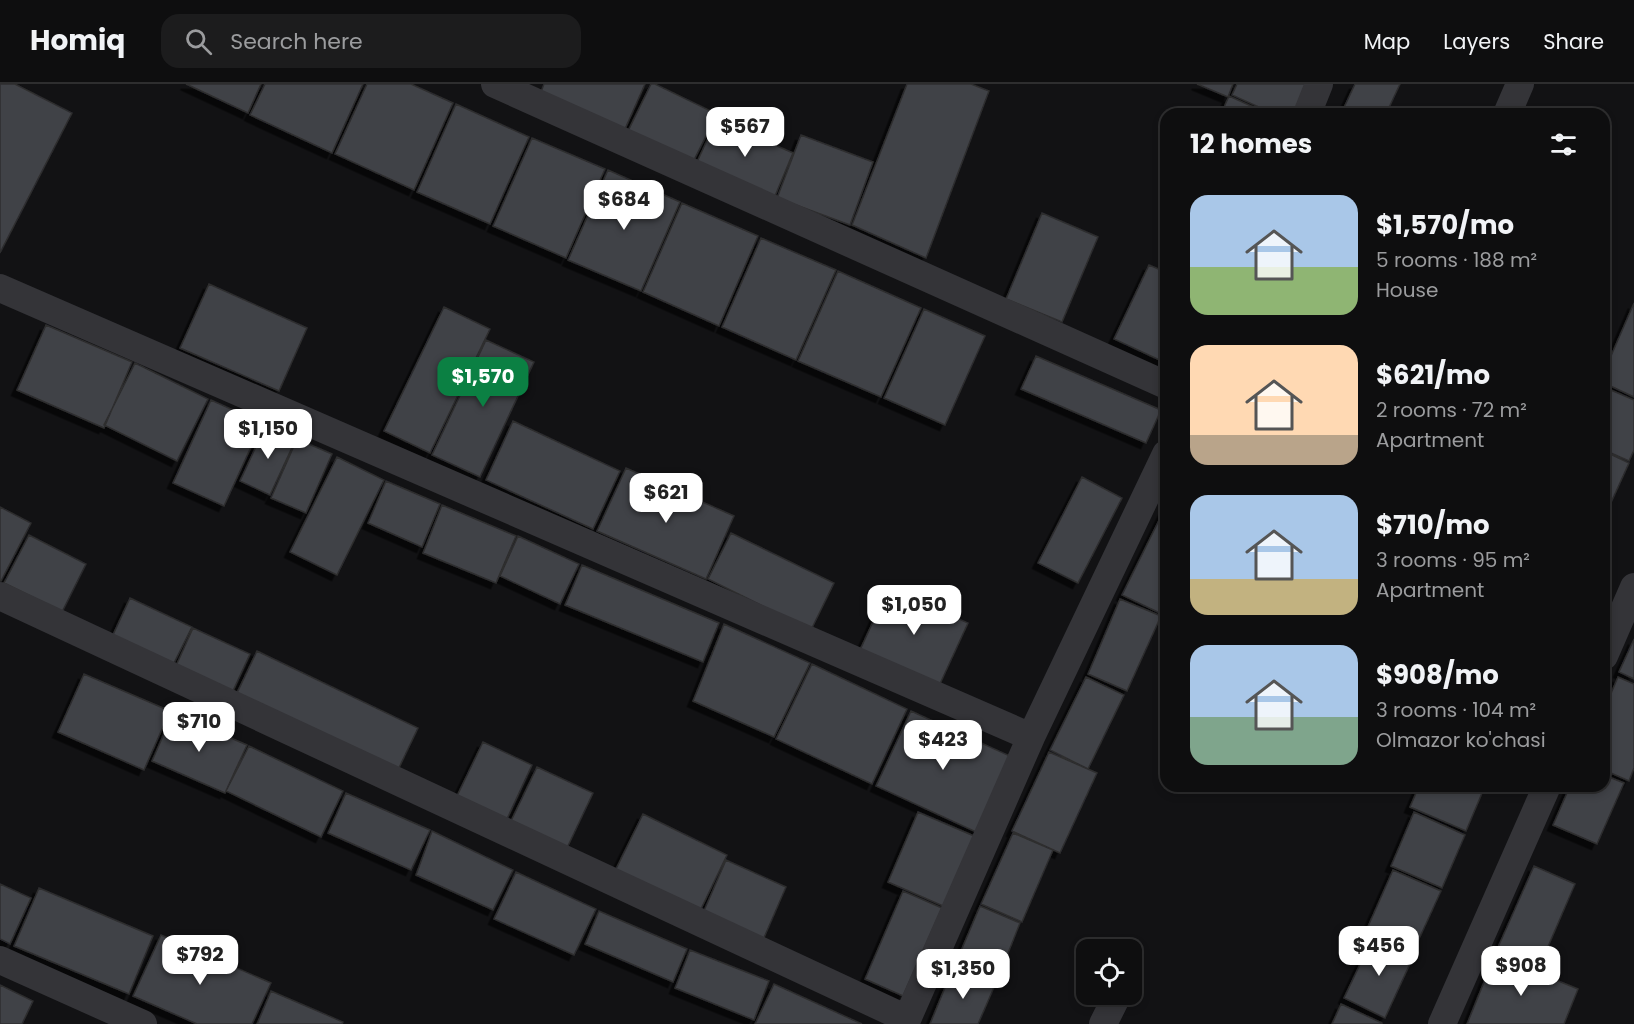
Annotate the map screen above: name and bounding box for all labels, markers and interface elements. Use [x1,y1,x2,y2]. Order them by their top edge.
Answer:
search box [161,14,581,68]
text: Homiq [30,21,125,60]
icon: search [182,25,215,58]
text: Search here [230,26,363,57]
text: Map [1364,27,1410,56]
text: Layers [1443,27,1510,56]
text: Share [1543,27,1604,56]
pin: $567 [709,107,781,158]
text: $567 [720,112,770,140]
text: 12 homes [1190,126,1312,162]
icon: filters [1547,128,1580,161]
pin: $684 [588,180,660,231]
text: $684 [598,185,650,213]
text: $1,570/mo [1376,207,1514,243]
icon: home [1238,219,1310,291]
text: 5 rooms · 188 m² [1376,246,1537,274]
text: House [1376,276,1438,304]
pin: $1,570 [434,357,532,408]
text: $621/mo [1376,357,1490,393]
text: $1,570 [451,362,515,390]
icon: home [1238,369,1310,441]
text: 2 rooms · 72 m² [1376,396,1527,424]
pin: $1,150 [219,409,317,460]
text: $1,150 [238,414,298,442]
text: Apartment [1376,426,1484,454]
pin: $621 [630,473,702,524]
text: $621 [644,478,688,506]
text: $710/mo [1376,507,1490,543]
icon: home [1238,519,1310,591]
text: 3 rooms · 95 m² [1376,546,1530,574]
text: Apartment [1376,576,1484,604]
pin: $1,050 [865,585,963,636]
text: $1,050 [881,590,947,618]
text: $908/mo [1376,657,1499,693]
icon: home [1238,669,1310,741]
text: 3 rooms · 104 m² [1376,696,1536,724]
pin: $710 [163,702,235,753]
text: $710 [177,707,221,735]
pin: $423 [907,720,979,771]
text: $423 [918,725,968,753]
text: Olmazor ko'chasi [1376,726,1546,754]
pin: $456 [1343,926,1415,977]
text: $456 [1353,931,1405,959]
pin: $792 [164,935,236,986]
map controls [1076,939,1142,1005]
button: locate [1076,939,1142,1005]
text: $792 [176,940,224,968]
pin: $908 [1485,946,1557,997]
pin: $1,350 [914,949,1012,1000]
text: $908 [1495,951,1547,979]
text: $1,350 [931,954,995,982]

